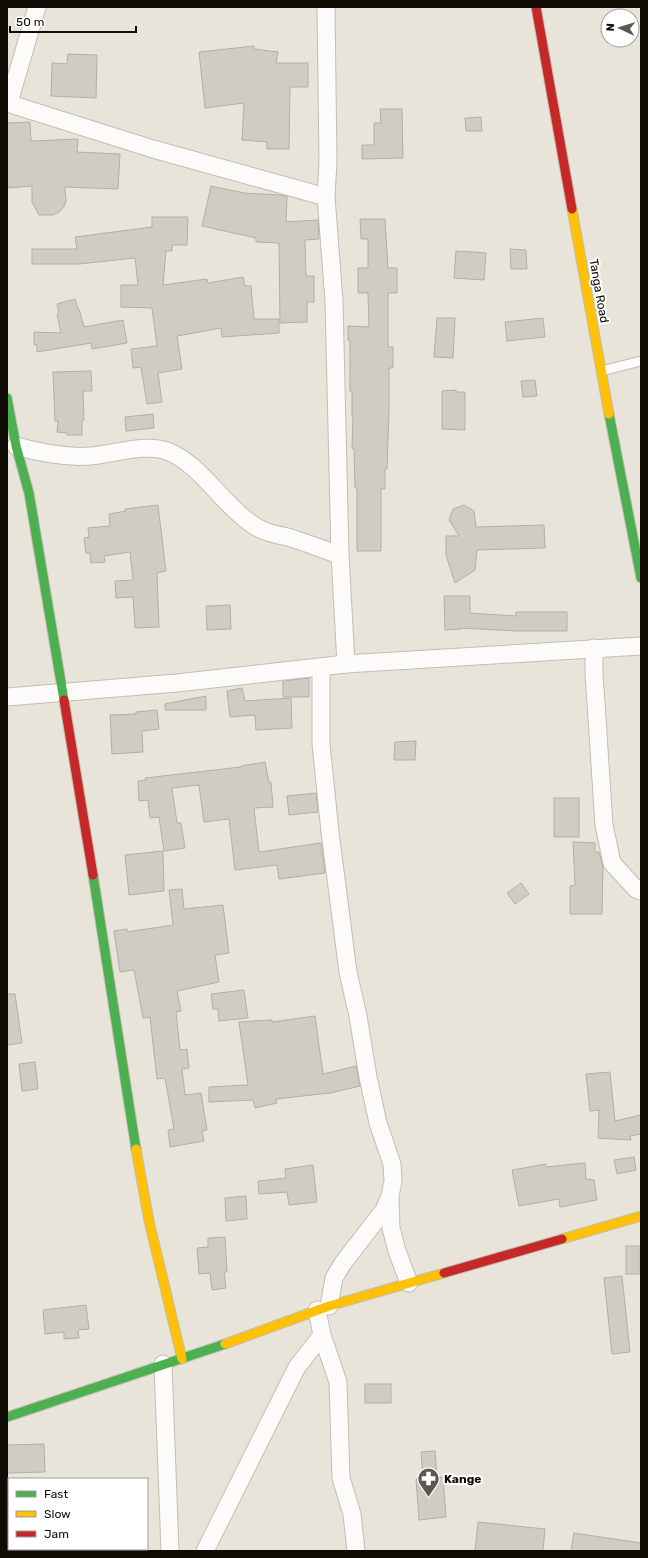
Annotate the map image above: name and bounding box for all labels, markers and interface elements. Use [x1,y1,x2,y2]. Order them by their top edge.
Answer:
scale bar [10,8,136,34]
north arrow [600,8,640,48]
text: 50 m [16,15,44,29]
text: N [604,23,617,32]
street label: Tanga Road [586,258,612,324]
pharmacy icon: Kange [416,1466,442,1499]
place label: Kange [444,1472,481,1486]
legend [8,1478,148,1550]
text: Fast [44,1487,68,1501]
text: Slow [44,1507,71,1521]
text: Jam [44,1527,69,1541]

